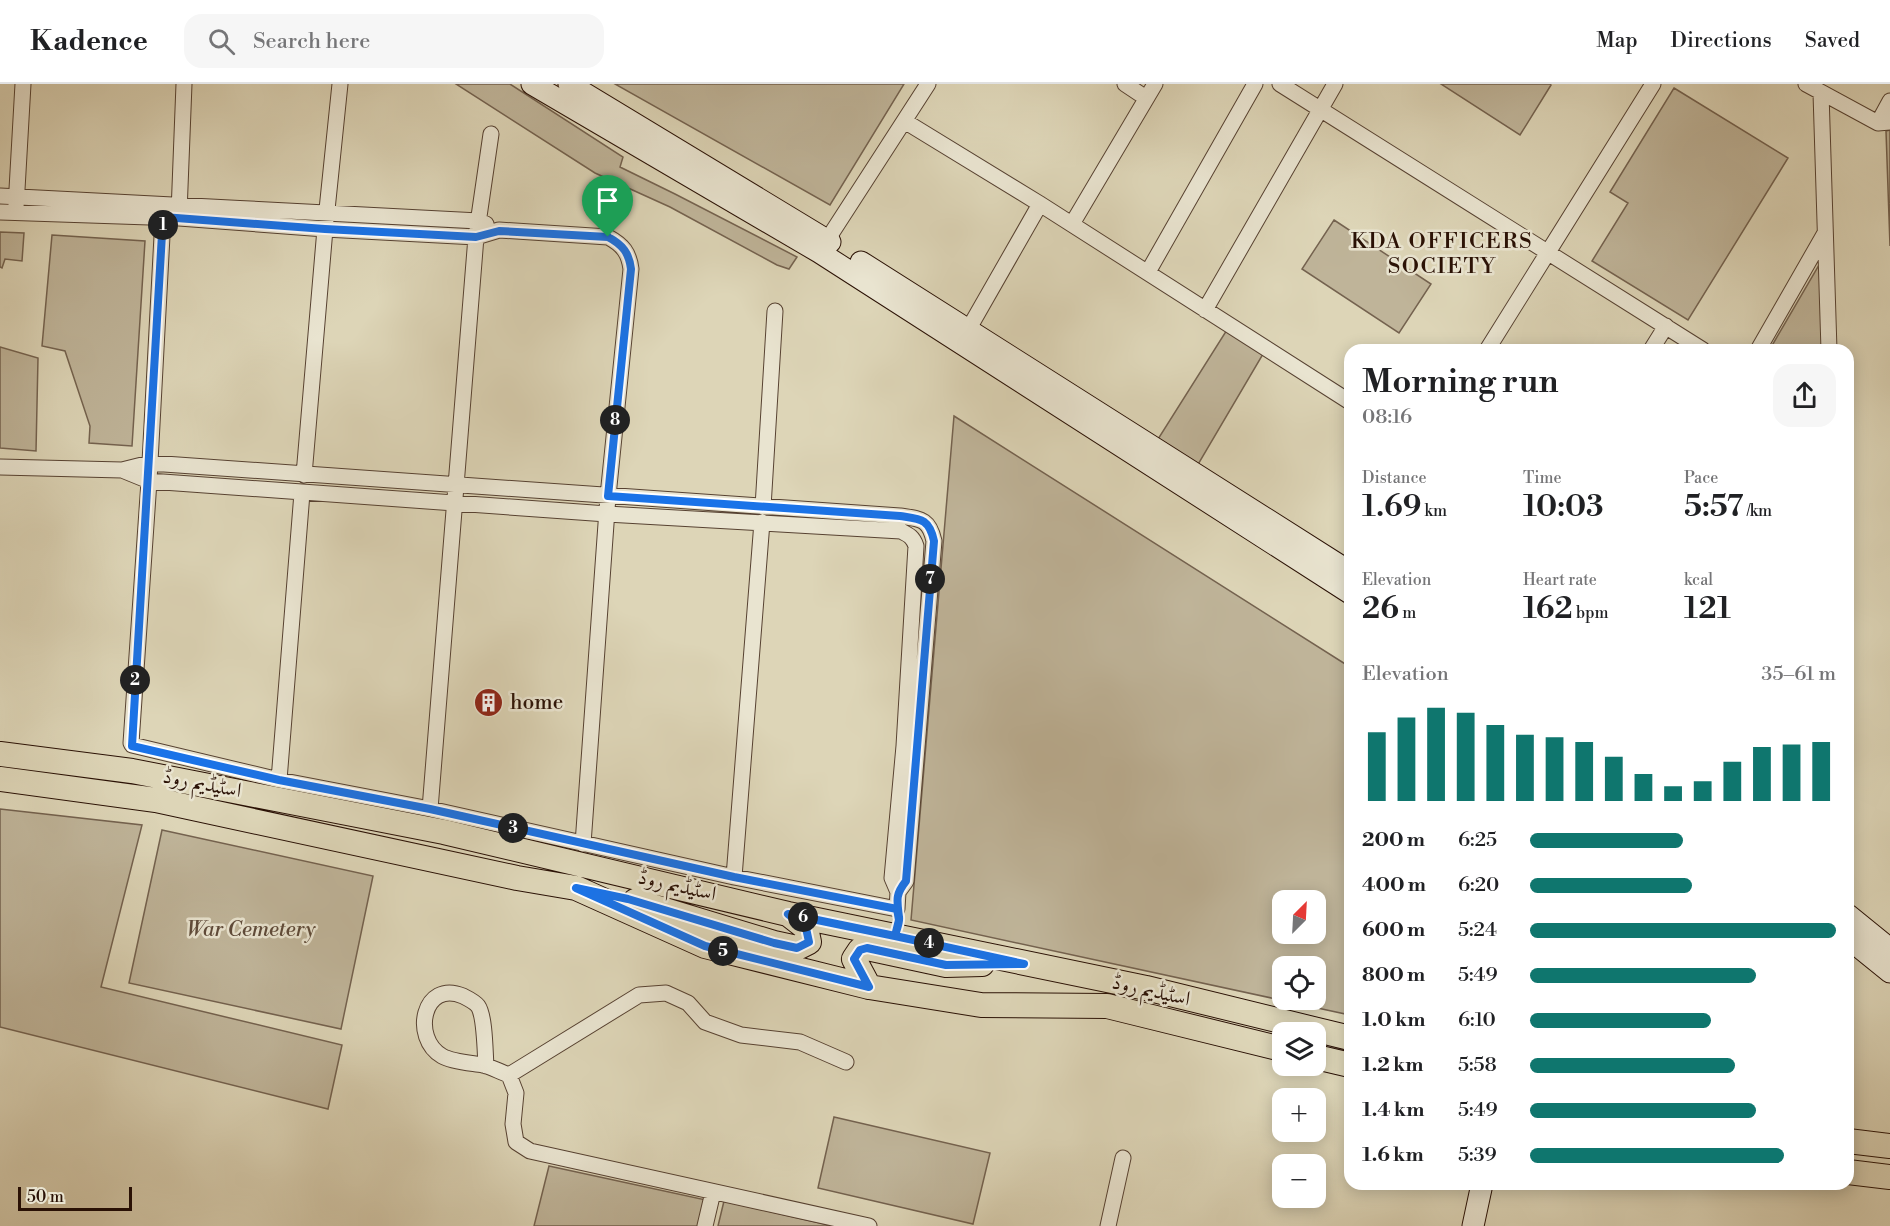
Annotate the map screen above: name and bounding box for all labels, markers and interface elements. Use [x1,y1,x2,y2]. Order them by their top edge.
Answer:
search box [184,14,604,68]
text: Kadence [30,24,148,59]
icon: search [205,25,238,58]
text: Search here [253,28,370,55]
text: Map [1596,28,1638,54]
text: Directions [1671,28,1772,54]
text: Saved [1805,28,1860,54]
pin [582,175,633,237]
icon: arrive [591,184,624,217]
pin: 1 [148,210,178,240]
text: 1 [159,215,167,235]
district label: KDA OFFICERS SOCIETY [1351,228,1533,280]
text: Morning run [1362,362,1559,403]
button: share [1773,364,1836,427]
pin: 8 [600,405,630,435]
text: 08:16 [1362,405,1412,430]
text: 8 [610,410,620,430]
text: Distance [1362,468,1427,488]
text: Time [1523,468,1562,488]
text: Pace [1684,468,1718,488]
text: 1.69 [1362,488,1421,526]
text: 10:03 [1523,488,1604,526]
text: 5:57 [1684,488,1743,526]
text: km [1421,501,1447,521]
text: /km [1743,501,1772,521]
pin: 7 [915,564,945,594]
text: 7 [925,569,935,589]
text: Elevation [1362,570,1431,590]
text: Heart rate [1523,570,1597,590]
text: kcal [1684,570,1713,590]
text: 26 [1362,590,1399,628]
text: 162 [1523,590,1573,628]
text: 121 [1684,590,1731,628]
text: m [1399,603,1416,623]
text: bpm [1573,603,1608,623]
text: Elevation [1362,662,1449,687]
text: 35–61 m [1761,662,1836,687]
pin: 2 [120,665,150,695]
text: 2 [130,670,140,690]
building icon: home [473,687,505,719]
place label: home [510,690,563,716]
street label: اسٹیڈیم روڈ [160,764,244,808]
pin: 3 [498,813,528,843]
text: 3 [508,818,518,838]
text: 200 m [1362,828,1425,853]
text: 6:25 [1458,828,1497,853]
street label: اسٹیڈیم روڈ [634,864,719,912]
text: 400 m [1362,873,1426,898]
text: 6:20 [1458,873,1499,898]
north arrow [1272,890,1326,944]
map controls [1272,890,1326,1208]
pin: 6 [788,902,818,932]
text: 6 [798,907,808,927]
park label: War Cemetery [186,917,317,943]
text: 600 m [1362,918,1425,943]
text: 5:24 [1458,918,1497,943]
pin: 4 [914,928,944,958]
text: 4 [924,933,934,953]
pin: 5 [708,936,738,966]
text: 5 [718,941,728,961]
button: locate [1272,956,1326,1010]
text: 800 m [1362,963,1425,988]
text: 5:49 [1458,963,1498,988]
street label: اسٹیڈیم روڈ [1108,969,1193,1017]
text: 1.0 km [1362,1008,1426,1033]
text: 6:10 [1458,1008,1496,1033]
button: layers [1272,1022,1326,1076]
text: 1.2 km [1362,1053,1424,1078]
text: 5:58 [1458,1053,1497,1078]
button: + [1272,1088,1326,1142]
text: 1.4 km [1362,1098,1424,1123]
text: 5:49 [1458,1098,1498,1123]
text: 1.6 km [1362,1143,1424,1168]
text: 5:39 [1458,1143,1497,1168]
button: − [1272,1154,1326,1208]
scale bar [18,1184,132,1212]
text: 50 m [27,1187,64,1207]

